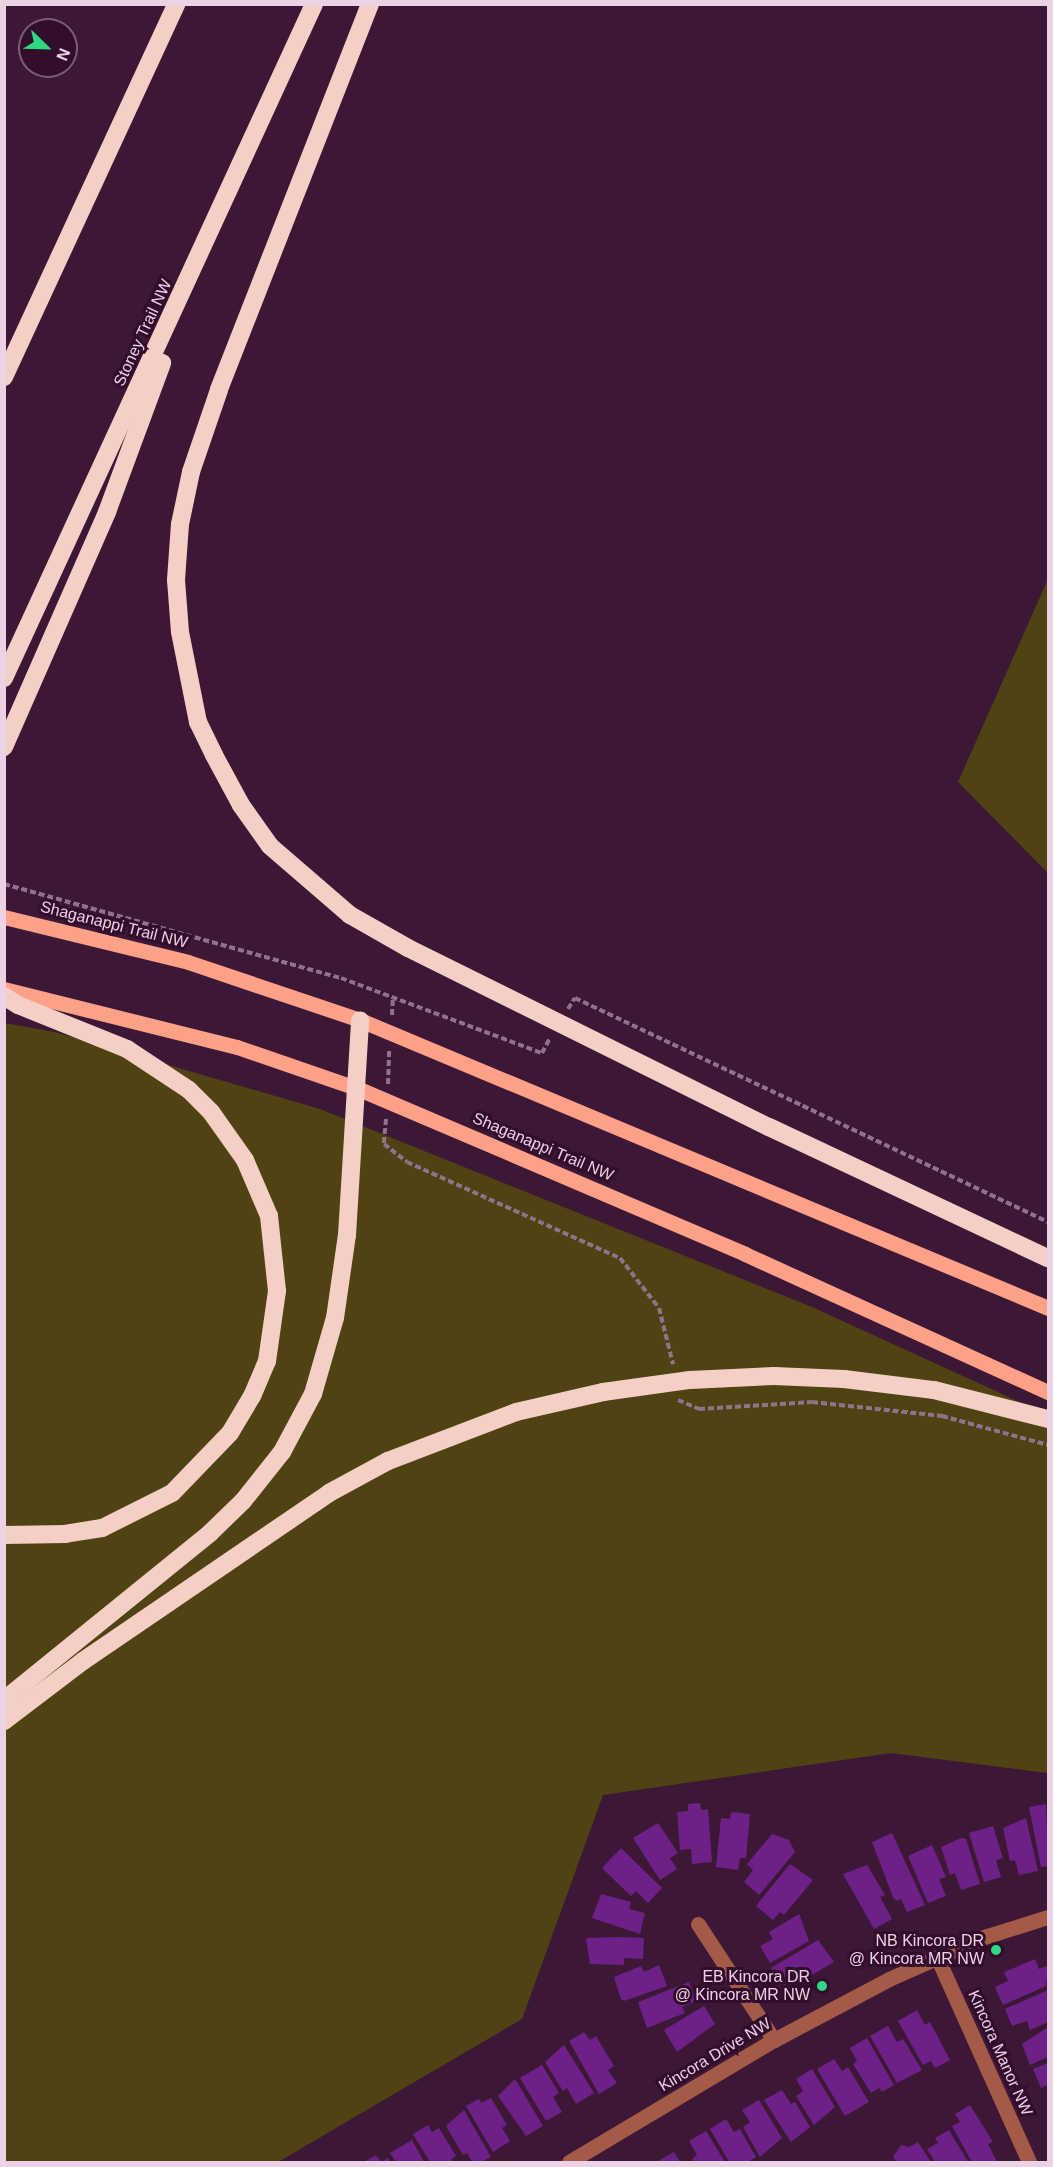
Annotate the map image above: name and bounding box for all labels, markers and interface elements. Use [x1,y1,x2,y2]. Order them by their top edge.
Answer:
north arrow [18,18,78,78]
text: N [53,46,73,63]
street label: Stoney Trail NW [110,276,176,390]
street label: Shaganappi Trail NW [38,897,190,953]
street label: Shaganappi Trail NW [470,1109,616,1185]
place label: NB Kincora DR @ Kincora MR NW [849,1931,984,1969]
marker: NB Kincora DR @ Kincora MR NW [989,1943,1003,1957]
place label: EB Kincora DR @ Kincora MR NW [675,1967,810,2005]
marker: EB Kincora DR @ Kincora MR NW [815,1979,829,1993]
street label: Kincora Manor NW [964,1987,1036,2119]
street label: Kincora Drive NW [656,2014,774,2096]

